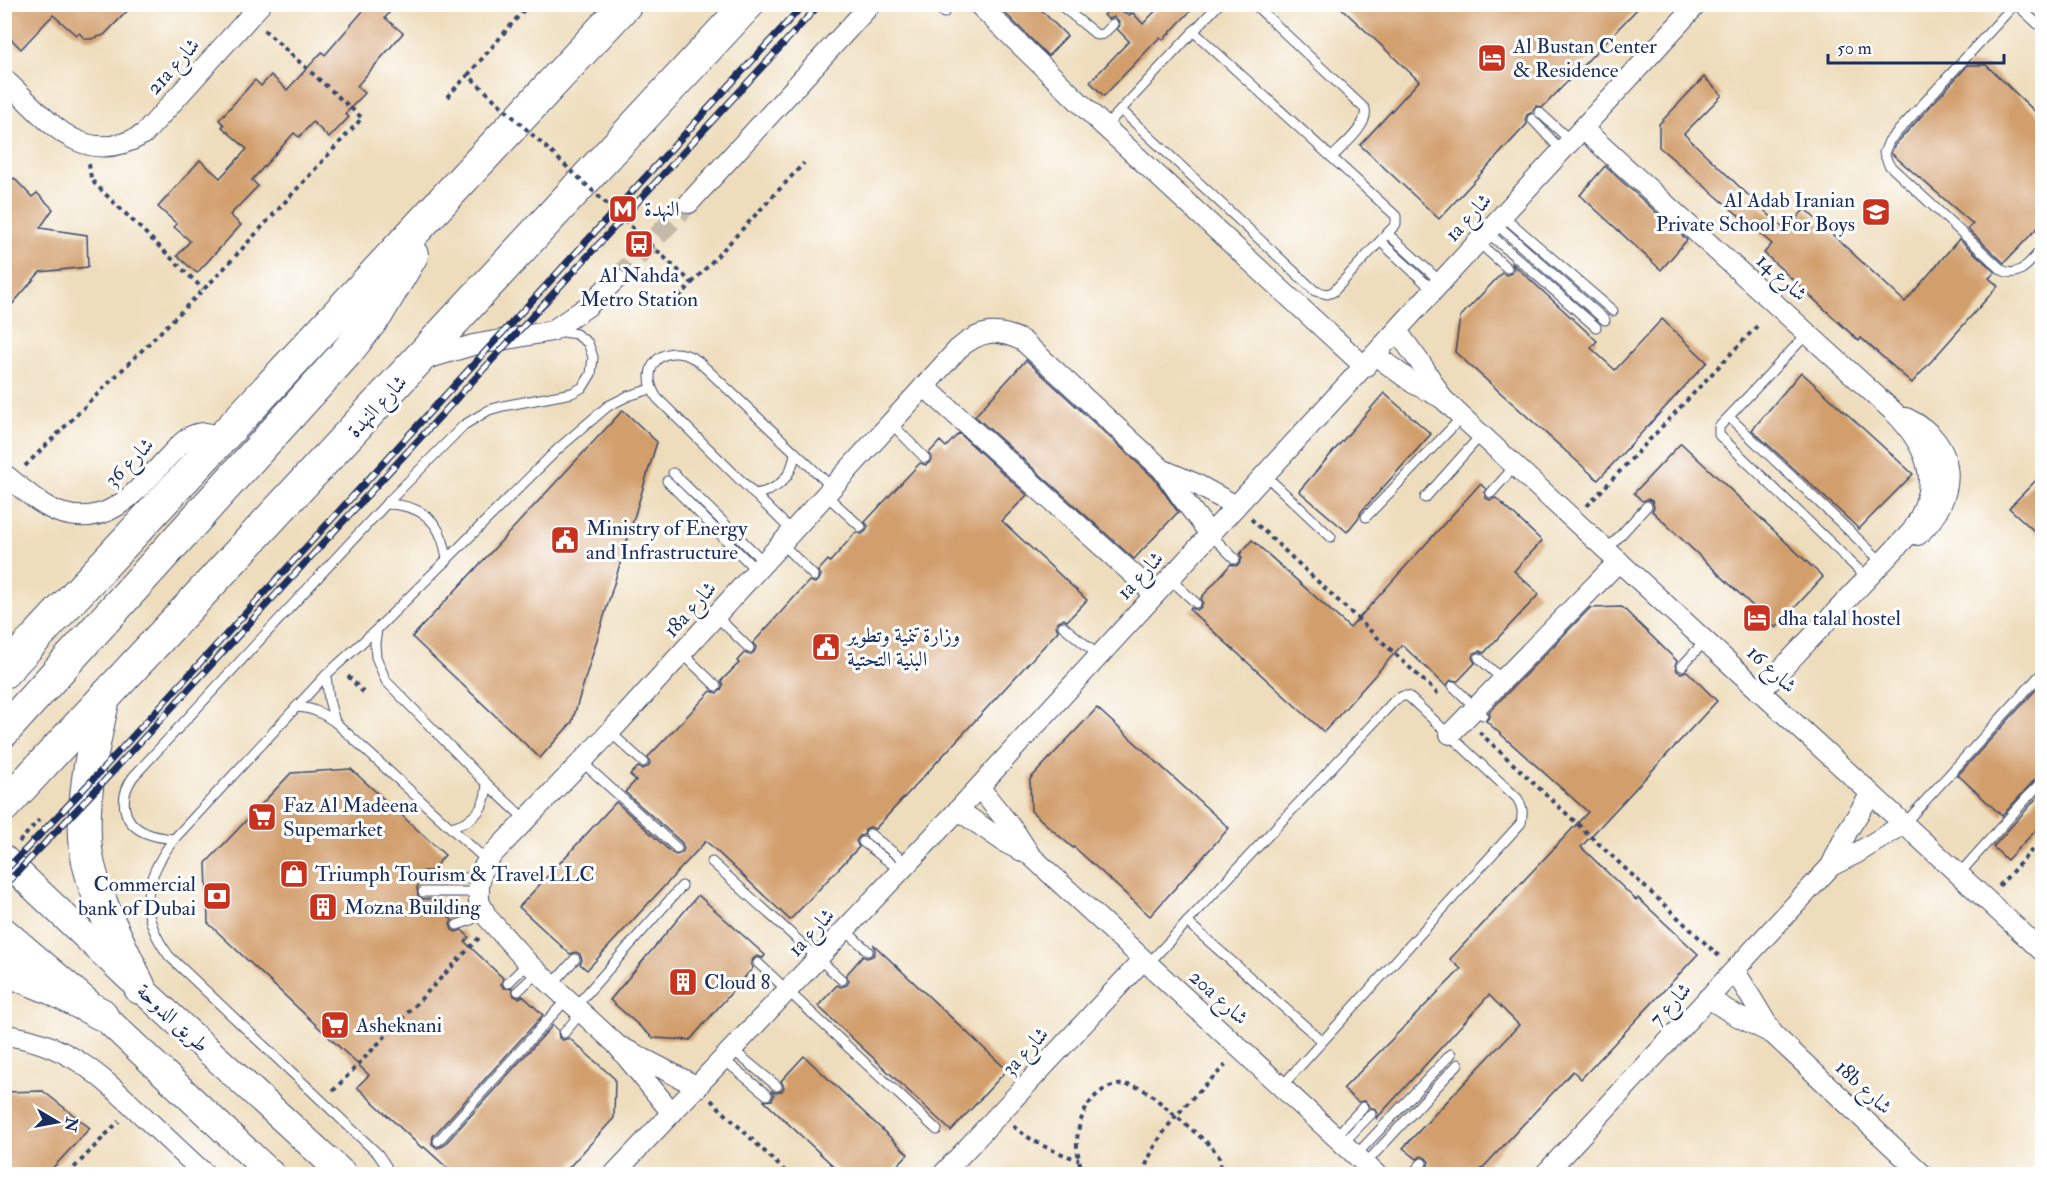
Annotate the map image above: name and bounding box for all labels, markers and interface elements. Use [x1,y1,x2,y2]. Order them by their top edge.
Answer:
scale bar [1828,27,2004,65]
street label: 21a شارع [141,32,209,103]
place label: Al Bustan Center & Residence [1512,33,1657,84]
text: 50 m [1837,37,1872,60]
hotel icon: Al Bustan Center & Residence [1476,42,1508,74]
street label: 1a شارع [1439,187,1501,250]
place label: Al Adab Iranian Private School For Boys [1656,187,1855,238]
metro station icon: النهدة [607,193,639,225]
place label: النهدة [644,196,680,223]
school or university icon: Al Adab Iranian Private School For Boys [1860,196,1892,228]
bus stop icon: Al Nahda Metro Station [623,228,655,260]
street label: شارع 14 [1748,247,1813,310]
place label: Al Nahda Metro Station [580,262,698,313]
street label: شارع النهدة [341,369,416,446]
street label: شارع 36 [99,432,163,496]
place label: Ministry of Energy and Infrastructure [586,515,748,566]
public building icon: Ministry of Energy and Infrastructure [549,524,581,556]
street label: 1a شارع [1111,545,1173,608]
street label: 18a شارع [658,575,726,646]
hotel icon: dha talal hostel [1741,602,1773,634]
place label: dha talal hostel [1778,605,1902,632]
place label: وزارة تنمية وتطوير البنية التحتية [845,622,960,673]
public building icon: وزارة تنمية وتطوير البنية التحتية [810,631,842,663]
street label: شارع 16 [1738,639,1802,702]
place label: Faz Al Madeena Supemarket [283,792,419,843]
supermarket icon: Faz Al Madeena Supemarket [246,801,278,833]
shop icon: Triumph Tourism & Travel LLC [278,858,310,890]
place label: Triumph Tourism & Travel LLC [315,861,595,888]
place label: Commercial bank of Dubai [78,871,197,922]
bank icon: Commercial bank of Dubai [201,880,233,912]
building icon: Mozna Building [307,891,339,923]
place label: Mozna Building [344,894,481,921]
street label: 1a شارع [782,902,844,965]
street label: 20a شارع [1181,964,1254,1034]
building icon: Cloud 8 [667,966,699,998]
place label: Cloud 8 [704,969,770,996]
street label: شارع 7 [1643,977,1700,1035]
street label: طريق الدوحة [131,978,215,1059]
supermarket icon: Asheknani [319,1009,351,1041]
place label: Asheknani [355,1012,443,1039]
street label: 3a شارع [996,1021,1058,1084]
street label: 18b شارع [1827,1054,1898,1124]
north arrow [27,1092,87,1152]
text: N [60,1115,82,1134]

